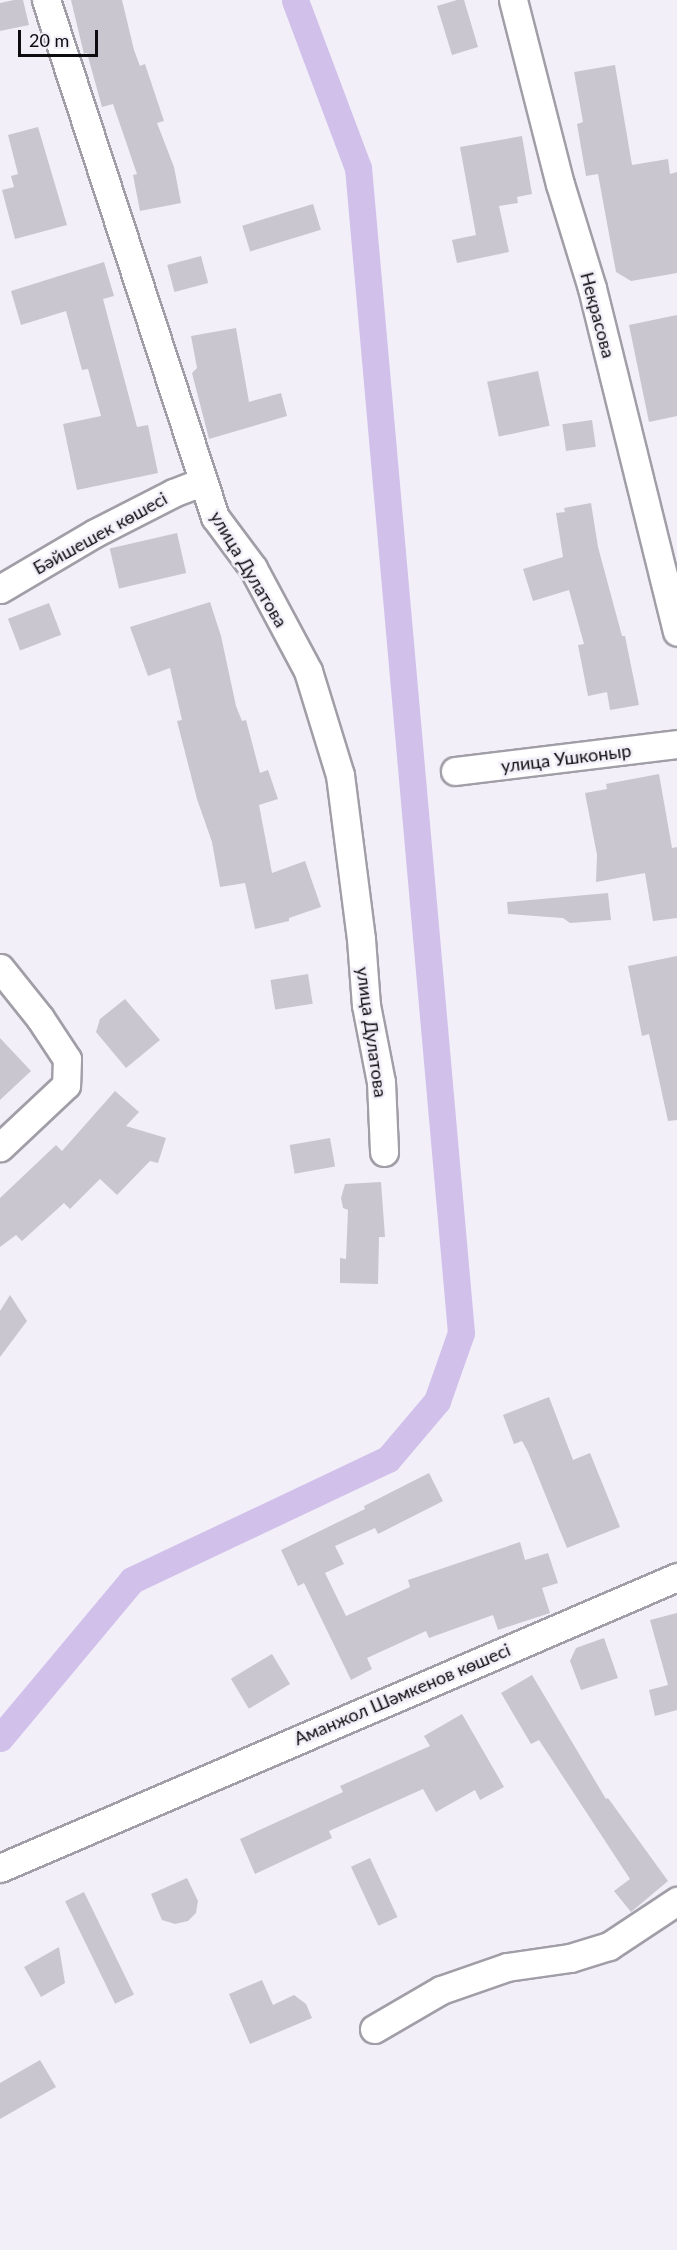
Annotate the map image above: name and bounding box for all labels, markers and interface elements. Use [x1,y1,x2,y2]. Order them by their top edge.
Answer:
scale bar [21,18,100,56]
text: 20 m [29,29,69,51]
street label: Некрасова [576,270,620,360]
street label: Бәйшешек көшесі [29,487,171,579]
street label: улица Дулатова [206,507,292,631]
street label: улица Ушконыр [500,739,632,777]
street label: улица Дулатова [352,965,392,1099]
street label: Аманжол Шәмкенов көшесі [291,1639,513,1749]

